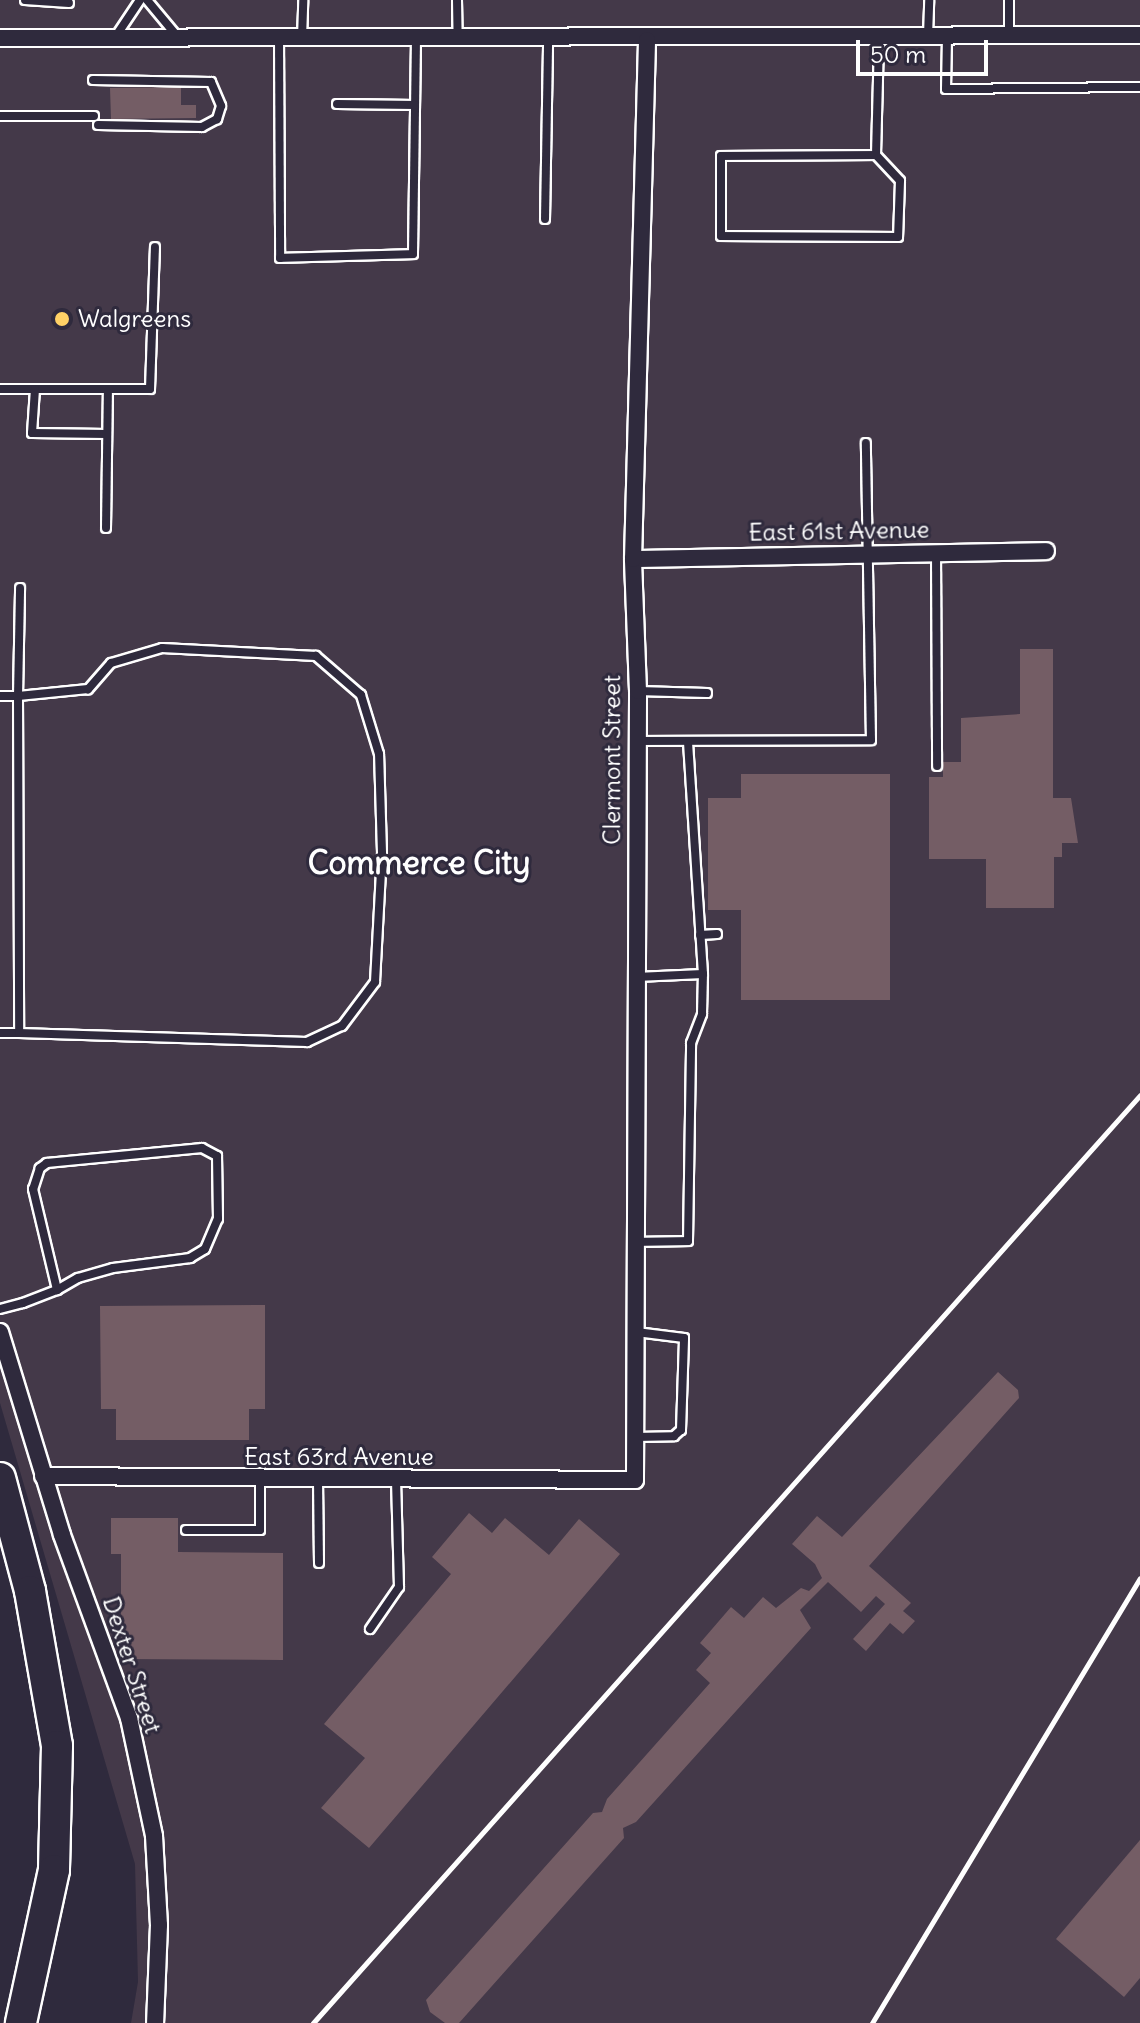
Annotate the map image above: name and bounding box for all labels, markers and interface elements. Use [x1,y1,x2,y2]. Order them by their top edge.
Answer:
scale bar [860,24,992,74]
text: 50 m [870,39,926,69]
place label: Walgreens [78,305,191,333]
marker: Walgreens [53,310,71,328]
street label: East 61st Avenue [748,515,930,547]
street label: Clermont Street [598,675,626,845]
district label: Commerce City [308,844,530,882]
street label: East 63rd Avenue [244,1443,434,1471]
street label: Dexter Street [96,1593,168,1737]

